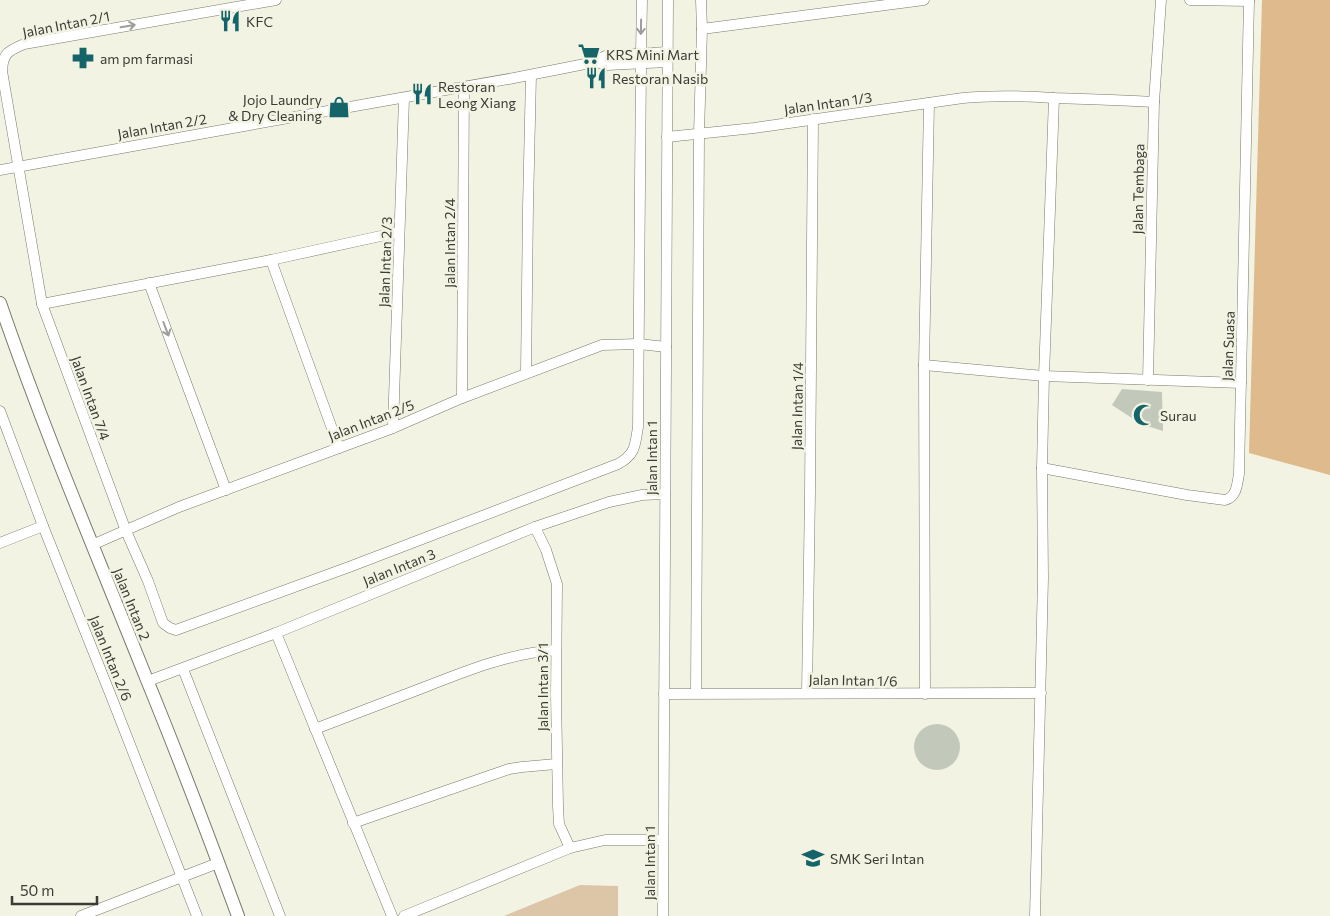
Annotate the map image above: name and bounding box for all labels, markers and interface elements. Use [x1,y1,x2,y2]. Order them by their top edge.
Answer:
street label: Jalan Intan 2/1 [21,7,111,41]
restaurant icon: KFC [217,8,243,34]
place label: KFC [246,13,273,30]
one-way arrow [636,18,646,34]
one-way arrow [120,20,136,30]
supermarket icon: KRS Mini Mart [576,41,602,67]
pharmacy icon: am pm farmasi [70,45,96,71]
place label: KRS Mini Mart [606,46,699,63]
place label: am pm farmasi [100,50,193,67]
restaurant icon: Restoran Nasib [583,65,609,91]
place label: Restoran Nasib [612,70,708,87]
place label: Restoran Leong Xiang [438,78,516,111]
restaurant icon: Restoran Leong Xiang [409,81,435,107]
street label: Jalan Intan 1/3 [783,88,873,118]
place label: Jojo Laundry & Dry Cleaning [228,91,322,124]
shop icon: Jojo Laundry & Dry Cleaning [326,94,352,120]
street label: Jalan Intan 2/2 [116,110,208,142]
street label: Jalan Tembaga [1129,143,1147,235]
street label: Jalan Intan 2/4 [441,197,458,288]
street label: Jalan Intan 2/3 [375,216,395,308]
street label: Jalan Suasa [1218,311,1238,381]
one-way arrow [162,321,171,336]
street label: Jalan Intan 7/4 [68,353,114,443]
street label: Jalan Intan 1/4 [788,361,806,450]
street label: Jalan Intan 2/5 [326,396,416,444]
mosque icon: Surau [1131,402,1157,428]
place label: Surau [1160,407,1197,424]
street label: Jalan Intan 1 [643,421,660,495]
street label: Jalan Intan 3 [360,545,438,589]
street label: Jalan Intan 2 [110,565,154,643]
street label: Jalan Intan 2/6 [86,613,136,703]
street label: Jalan Intan 3/1 [534,643,551,731]
street label: Jalan Intan 1/6 [808,671,898,689]
street label: Jalan Intan 1 [641,826,658,900]
school or university icon: SMK Seri Intan [800,845,826,871]
place label: SMK Seri Intan [830,850,924,867]
scale bar [12,874,98,906]
text: 50 m [20,881,54,899]

